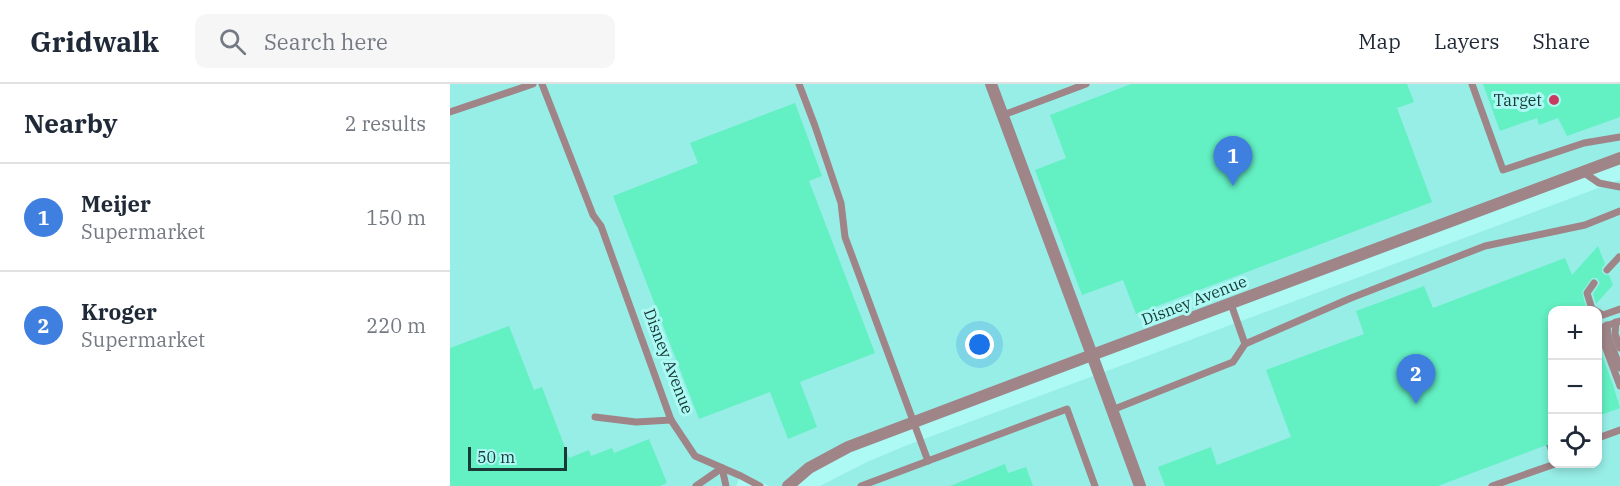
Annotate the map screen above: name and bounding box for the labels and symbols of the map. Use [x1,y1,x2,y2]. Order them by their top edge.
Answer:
place label: Target [1494,90,1542,110]
marker: Target [1547,93,1561,107]
pin: 1 [1214,136,1252,186]
street label: Disney Avenue [1138,271,1250,329]
street label: Disney Avenue [640,305,698,417]
your location [965,330,994,359]
pin: 2 [1396,354,1436,404]
scale bar [468,444,567,472]

